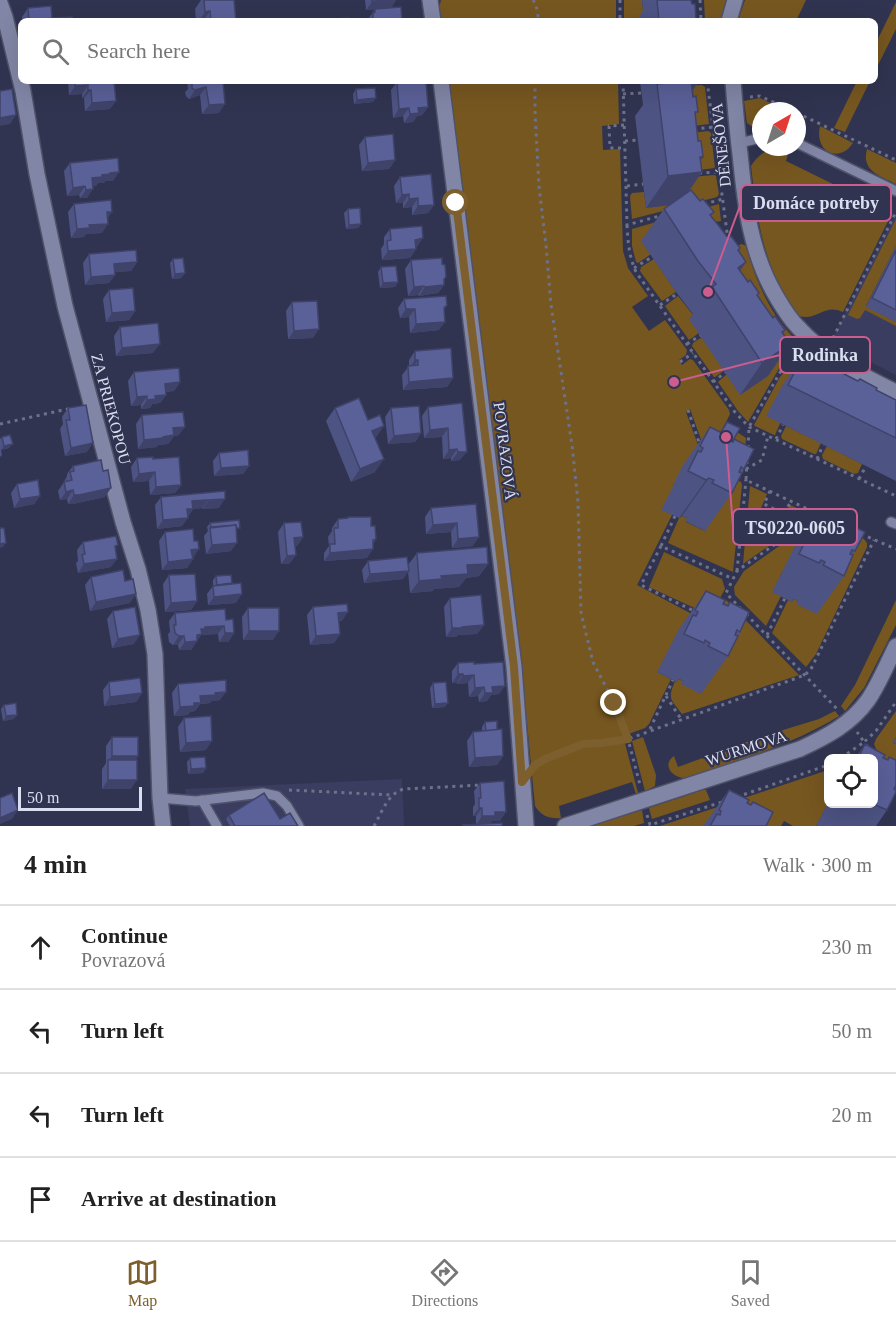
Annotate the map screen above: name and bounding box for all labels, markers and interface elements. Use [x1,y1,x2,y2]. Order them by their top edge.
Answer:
search box [18,18,878,84]
icon: search [39,35,72,68]
text: Search here [87,38,190,63]
street label: DÉNEŠOVA [707,102,734,188]
north arrow [752,102,806,156]
callout: Domáce potreby [741,185,891,221]
route start [442,189,468,215]
text: Domáce potreby [753,193,879,213]
callout: Rodinka [780,337,870,373]
text: Rodinka [792,345,858,365]
street label: ZA PRIEKOPOU [88,352,134,467]
street label: POVRAZOVÁ [491,401,520,501]
callout: TS0220-0605 [733,509,857,545]
text: TS0220-0605 [745,518,845,538]
route end [600,689,626,715]
street label: WURMOVA [703,727,789,769]
map controls [824,754,878,808]
button: locate [824,754,878,808]
scale bar [18,784,142,812]
text: 50 m [27,789,59,806]
text: 4 min [24,850,87,879]
text: Walk · 300 m [763,854,872,876]
text: Continue [81,923,168,948]
icon: ahead [24,931,57,964]
text: 230 m [821,936,872,958]
text: Povrazová [81,949,165,971]
icon: left [24,1015,57,1048]
text: Turn left [81,1018,164,1043]
text: 50 m [831,1020,872,1042]
icon: left [24,1099,57,1132]
text: Turn left [81,1102,164,1127]
text: 20 m [831,1104,872,1126]
icon: arrive [24,1183,57,1216]
text: Arrive at destination [81,1186,277,1211]
tab: Map [126,1256,159,1310]
tab: Directions [412,1256,478,1310]
tab: Saved [731,1256,770,1310]

